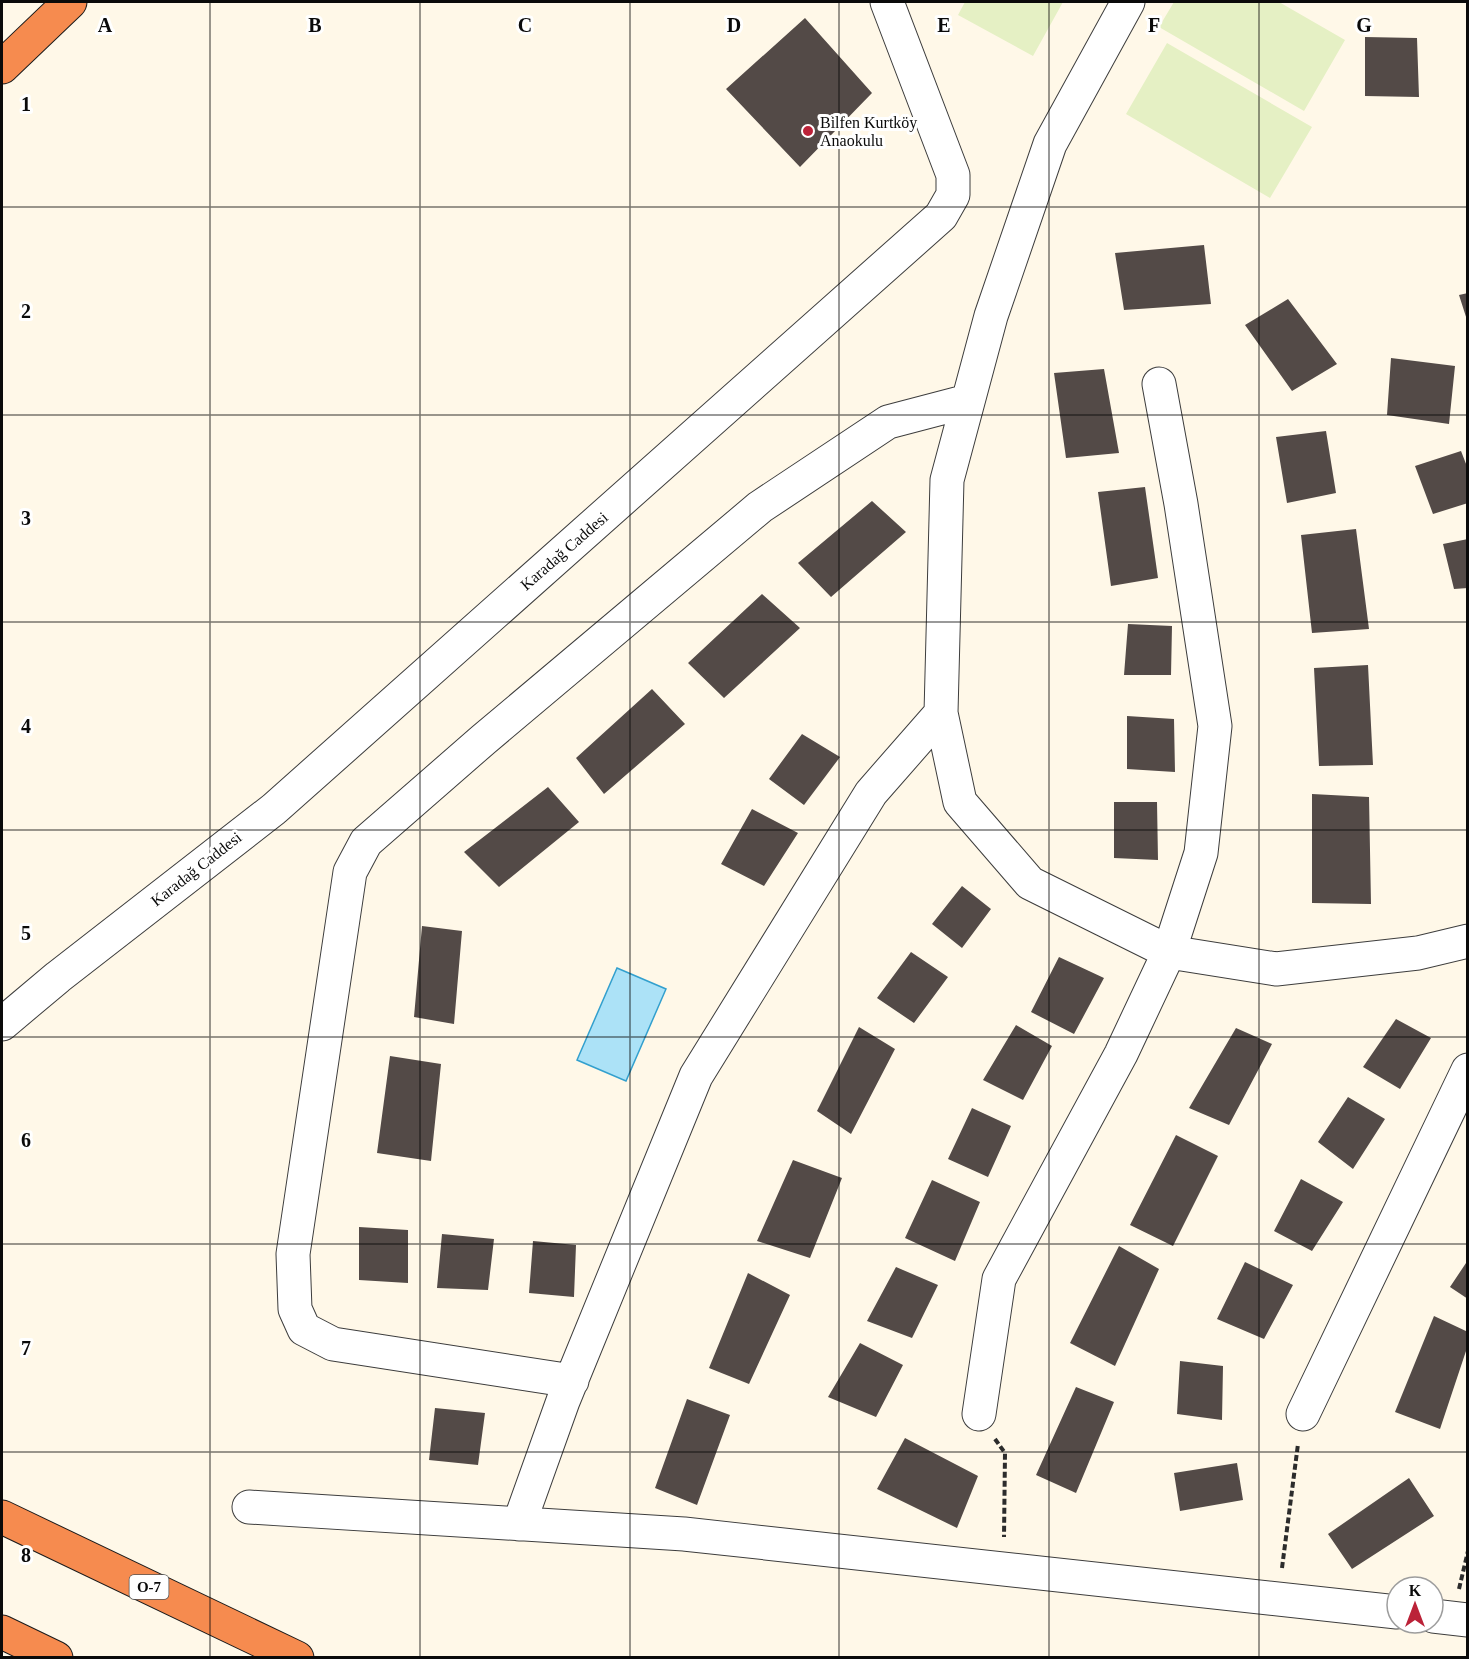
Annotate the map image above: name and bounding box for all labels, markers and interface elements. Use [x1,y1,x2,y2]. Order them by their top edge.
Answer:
text: A [98,14,113,36]
text: B [308,14,322,36]
text: C [518,14,532,36]
text: D [727,14,741,36]
text: E [937,14,951,36]
text: F [1148,14,1160,36]
text: G [1356,14,1372,36]
text: 1 [21,93,31,115]
place label: Bilfen Kurtköy Anaokulu [820,114,917,149]
marker: Bilfen Kurtköy Anaokulu [801,124,815,138]
text: 2 [21,300,31,322]
text: 3 [21,507,31,529]
street label: Karadağ Caddesi [517,508,612,594]
text: 4 [21,715,31,737]
street label: Karadağ Caddesi [148,828,246,910]
text: 5 [21,922,31,944]
text: 6 [21,1129,31,1151]
text: 7 [21,1337,31,1359]
text: 8 [21,1544,31,1566]
road number: O-7 [130,1575,168,1599]
north arrow [1385,1575,1445,1635]
text: K [1409,1582,1422,1599]

